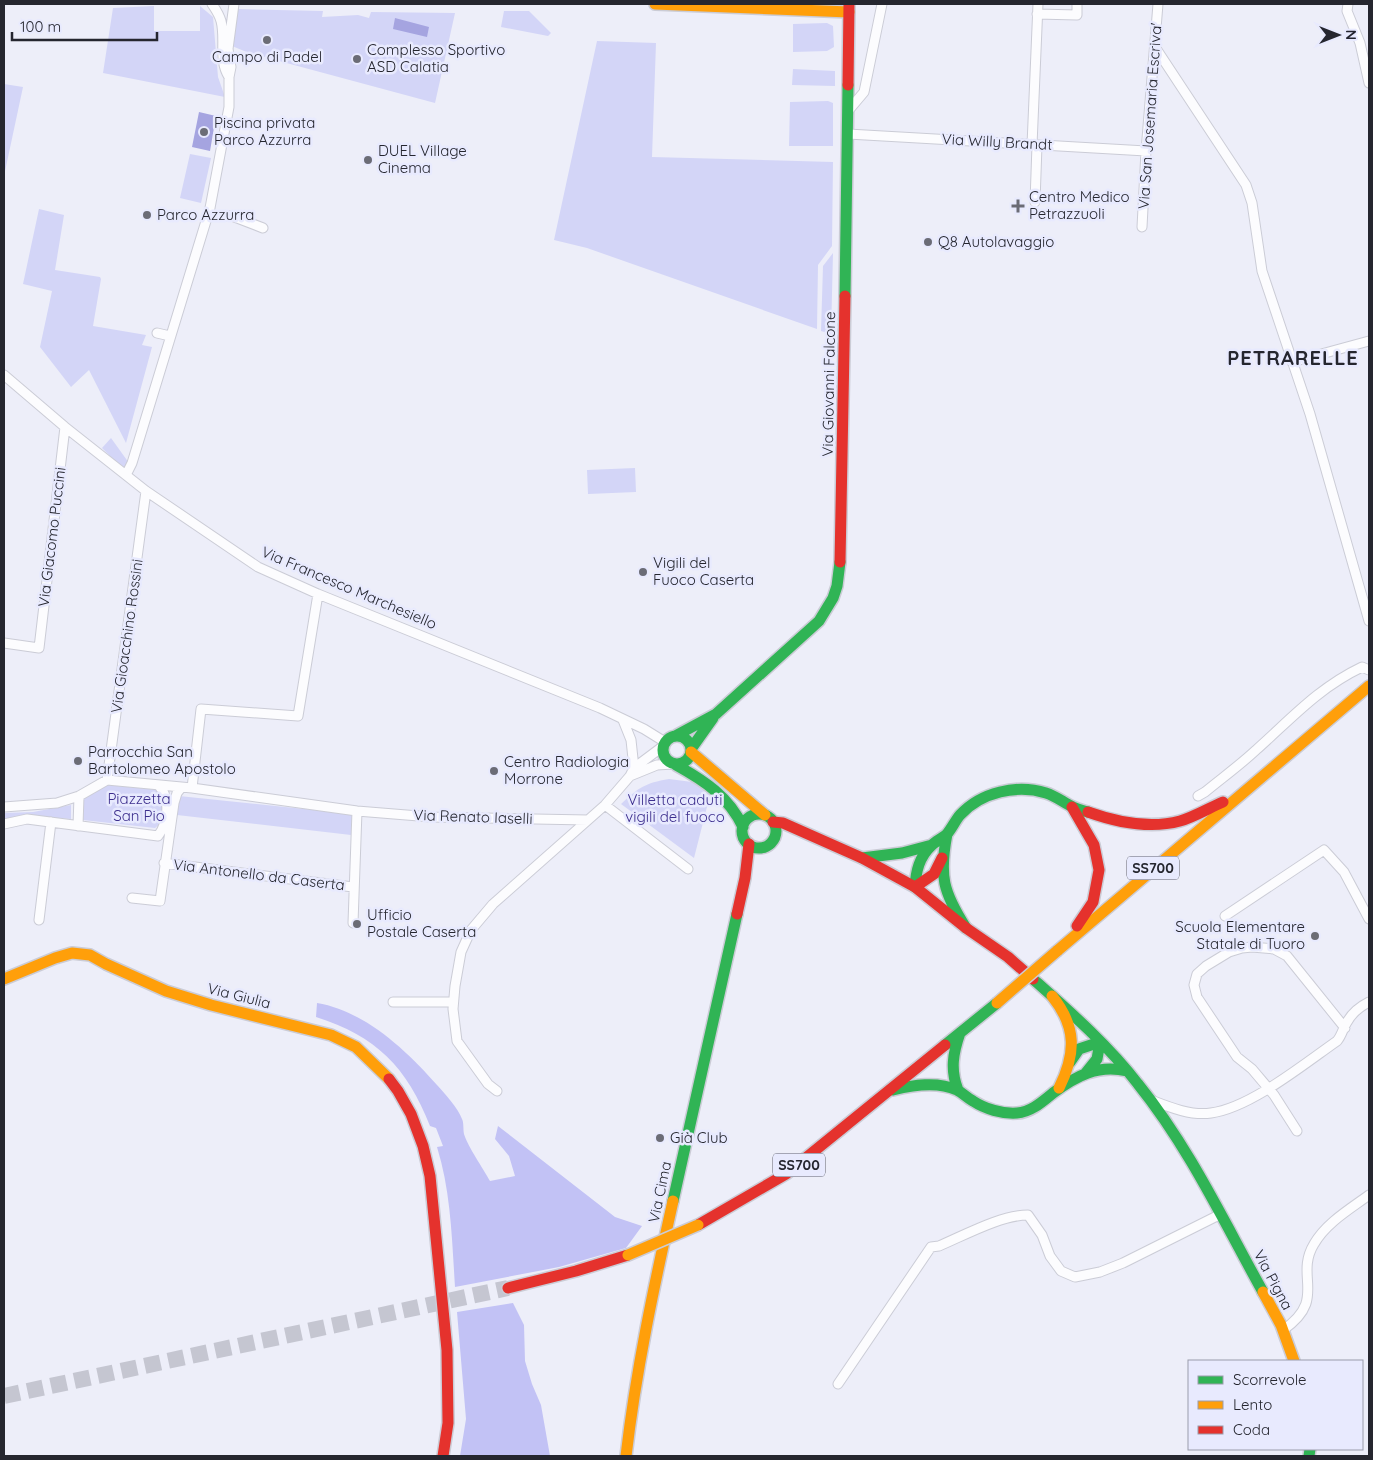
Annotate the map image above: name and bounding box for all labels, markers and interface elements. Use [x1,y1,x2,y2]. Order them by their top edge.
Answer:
scale bar [12,10,158,42]
north arrow [1313,10,1363,60]
text: 100 m [20,17,61,36]
street label: Via San Josemaria Escriva' [1134,22,1166,210]
text: N [1342,30,1360,40]
marker: Campo di Padel [261,34,273,46]
place label: Complesso Sportivo ASD Calatia [367,40,505,76]
place label: Campo di Padel [212,47,322,66]
marker: Complesso Sportivo ASD Calatia [351,53,363,65]
place label: Piscina privata Parco Azzurra [214,113,315,149]
marker: Piscina privata Parco Azzurra [198,126,210,138]
street label: Via Willy Brandt [941,129,1053,154]
place label: DUEL Village Cinema [378,141,467,177]
marker: DUEL Village Cinema [362,154,374,166]
place label: Centro Medico Petrazzuoli [1029,187,1130,223]
marker: Centro Medico Petrazzuoli [1011,199,1025,213]
place label: Parco Azzurra [157,205,254,224]
marker: Parco Azzurra [141,209,153,221]
place label: Q8 Autolavaggio [938,232,1054,251]
marker: Q8 Autolavaggio [922,236,934,248]
street label: Via Giovanni Falcone [818,311,839,457]
district label: PETRARELLE [1227,345,1359,370]
street label: Via Giacomo Puccini [33,466,70,608]
street label: Via Francesco Marchesiello [259,542,440,633]
place label: Vigili del Fuoco Caserta [653,553,754,589]
street label: Via Gioacchino Rossini [106,558,147,714]
marker: Vigili del Fuoco Caserta [637,566,649,578]
place label: Parrocchia San Bartolomeo Apostolo [88,742,236,778]
place label: Centro Radiologia Morrone [504,752,629,788]
marker: Parrocchia San Bartolomeo Apostolo [72,755,84,767]
marker: Centro Radiologia Morrone [488,765,500,777]
park label: Piazzetta San Pio [107,789,171,825]
park label: Villetta caduti vigili del fuoco [625,790,725,826]
street label: Via Renato Iaselli [413,805,533,828]
street label: Via Antonello da Caserta [172,855,346,894]
road number: SS700 [1127,856,1179,880]
place label: Ufficio Postale Caserta [367,905,476,941]
place label: Scuola Elementare Statale di Tuoro [1175,917,1305,953]
marker: Ufficio Postale Caserta [351,918,363,930]
marker: Scuola Elementare Statale di Tuoro [1309,930,1321,942]
street label: Via Giulia [206,979,273,1013]
place label: Già Club [670,1128,728,1147]
marker: Già Club [654,1132,666,1144]
road number: SS700 [773,1154,825,1176]
street label: Via Cima [644,1160,675,1224]
street label: Via Pigna [1250,1246,1297,1313]
legend [1188,1360,1363,1450]
text: Scorrevole [1233,1370,1307,1389]
text: Lento [1233,1395,1272,1414]
text: Coda [1233,1420,1270,1439]

